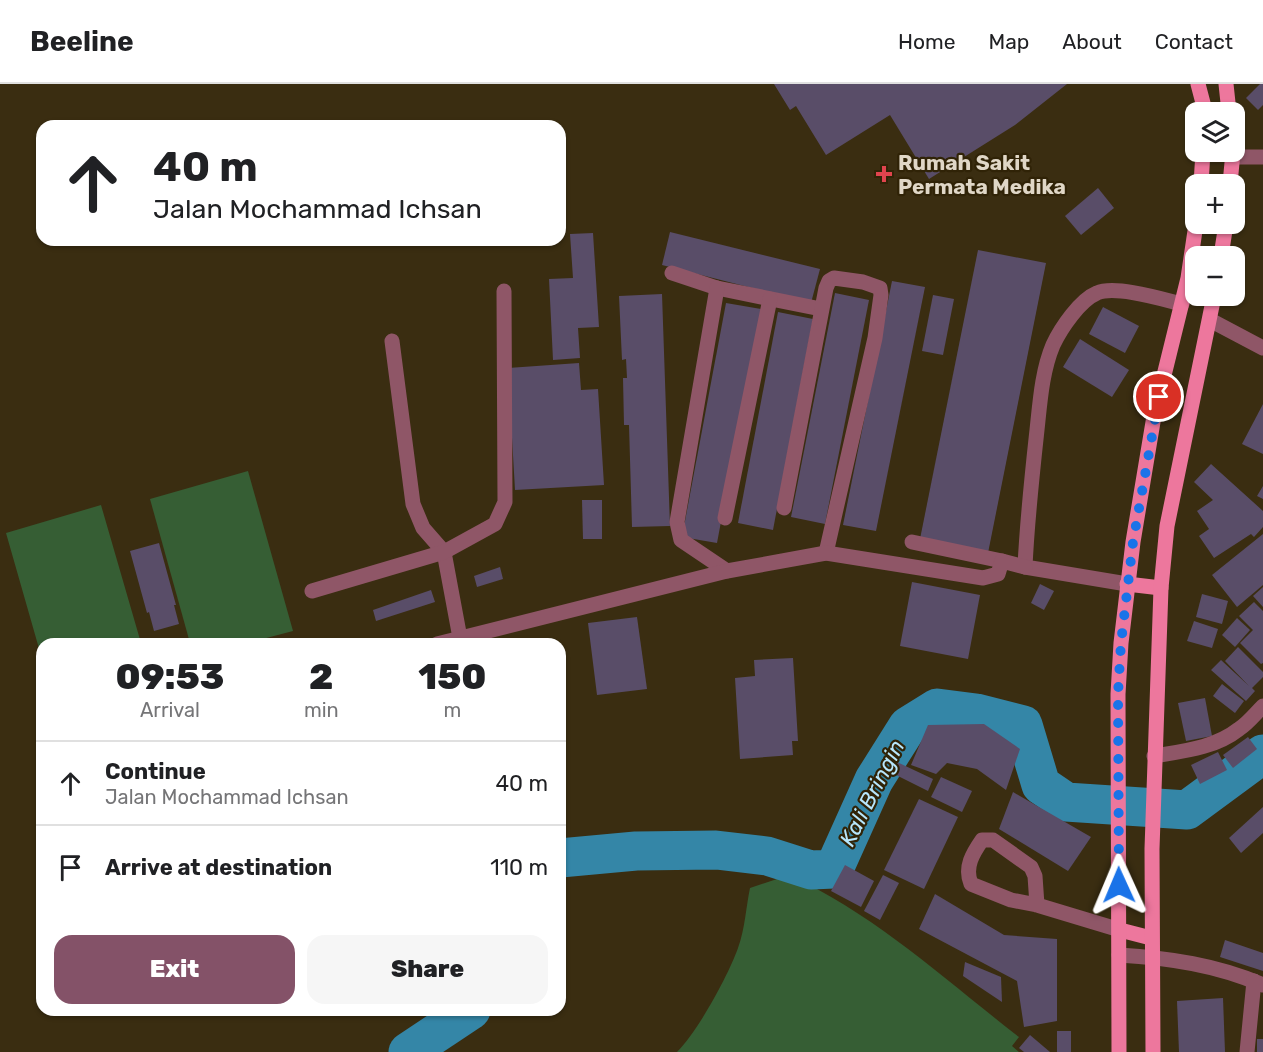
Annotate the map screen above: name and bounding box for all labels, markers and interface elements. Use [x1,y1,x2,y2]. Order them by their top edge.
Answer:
text: Beeline [30,25,134,58]
text: Home [898,29,955,54]
text: Map [988,29,1029,54]
text: About [1062,29,1122,54]
text: Contact [1155,29,1233,54]
map controls [1185,102,1245,306]
button: layers [1185,102,1245,162]
text: 40 m [153,142,258,192]
icon: ahead [54,144,132,222]
place label: Rumah Sakit Permata Medika [898,150,1066,199]
marker: Rumah Sakit Permata Medika [875,165,893,183]
button: + [1185,174,1245,234]
text: Jalan Mochammad Ichsan [153,193,482,225]
button: − [1185,246,1245,306]
pin [1133,371,1184,422]
icon: arrive [1142,380,1175,413]
text: 09:53 [116,655,224,698]
text: 2 [309,655,333,698]
text: 150 [418,655,486,698]
text: Arrival [140,698,200,722]
text: min [304,698,339,722]
text: m [443,698,461,722]
water label: Kali Bringin [834,735,910,851]
text: Continue [105,758,206,785]
icon: ahead [54,767,87,800]
text: 40 m [495,770,548,797]
text: Jalan Mochammad Ichsan [105,785,349,809]
icon: arrive [54,851,87,884]
position arrow [1087,853,1151,917]
text: Arrive at destination [105,854,332,881]
text: 110 m [490,854,548,881]
button: Exit [54,935,295,1004]
button: Share [307,935,548,1004]

